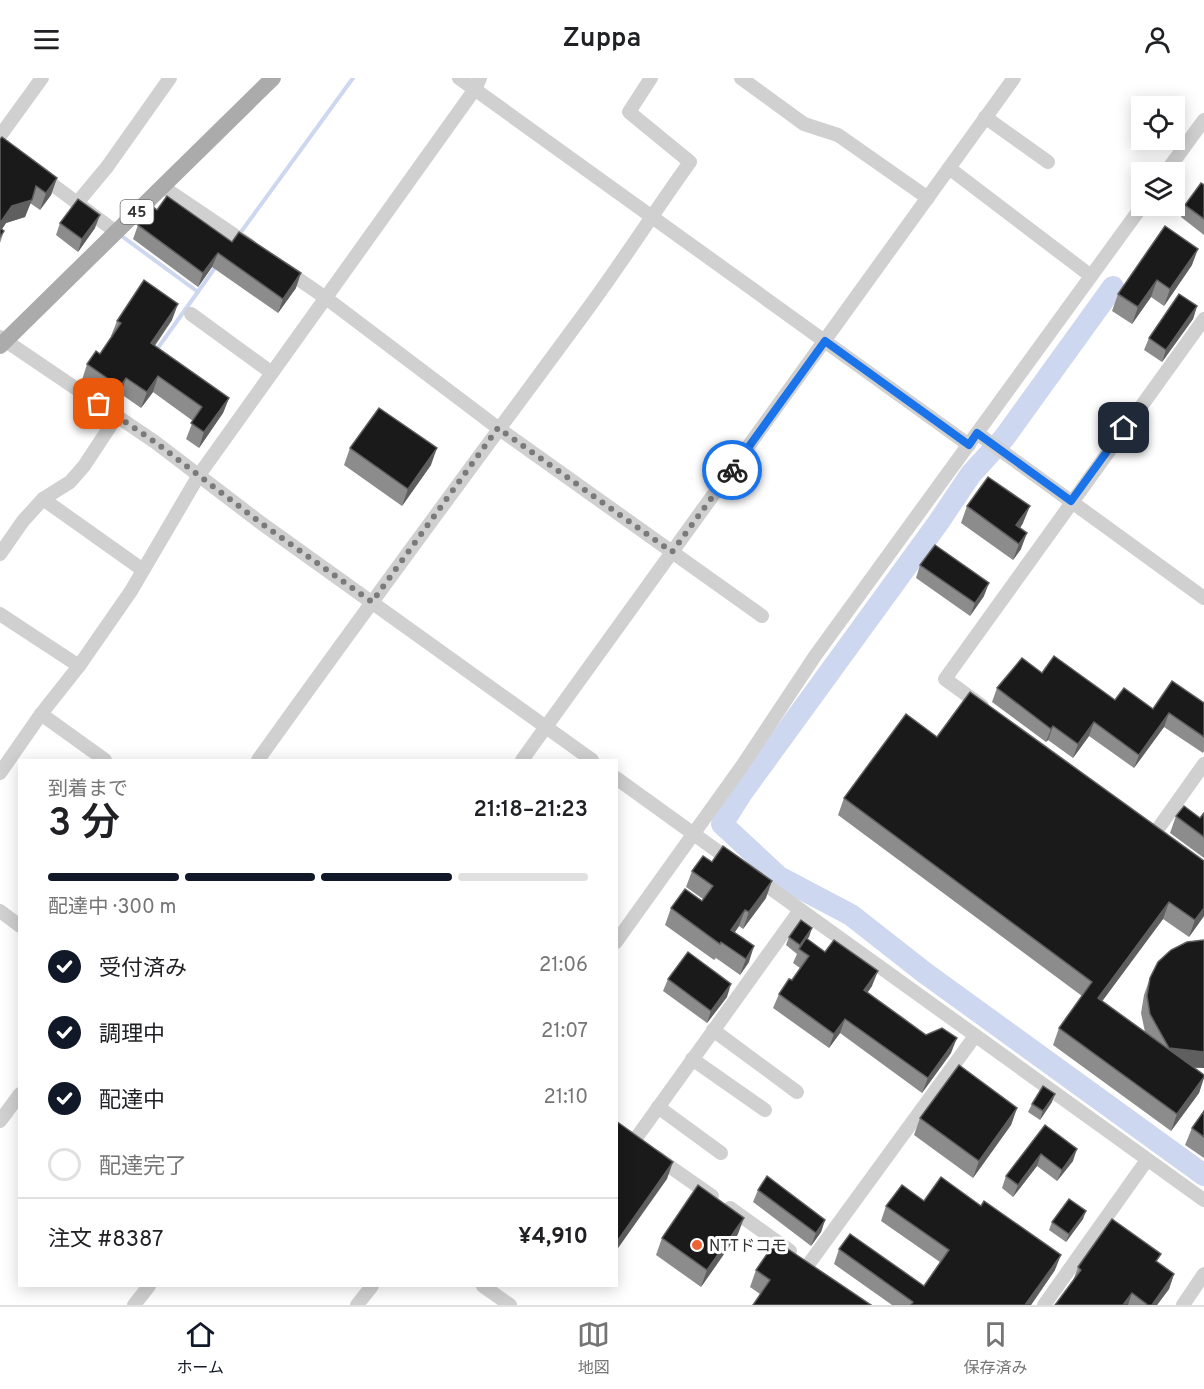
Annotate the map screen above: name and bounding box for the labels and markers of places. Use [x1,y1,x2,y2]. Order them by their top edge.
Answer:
pin [73,378,124,429]
pin [1098,402,1149,453]
place label: NTTドコモ [709,1237,787,1257]
marker: NTTドコモ [690,1238,704,1252]

